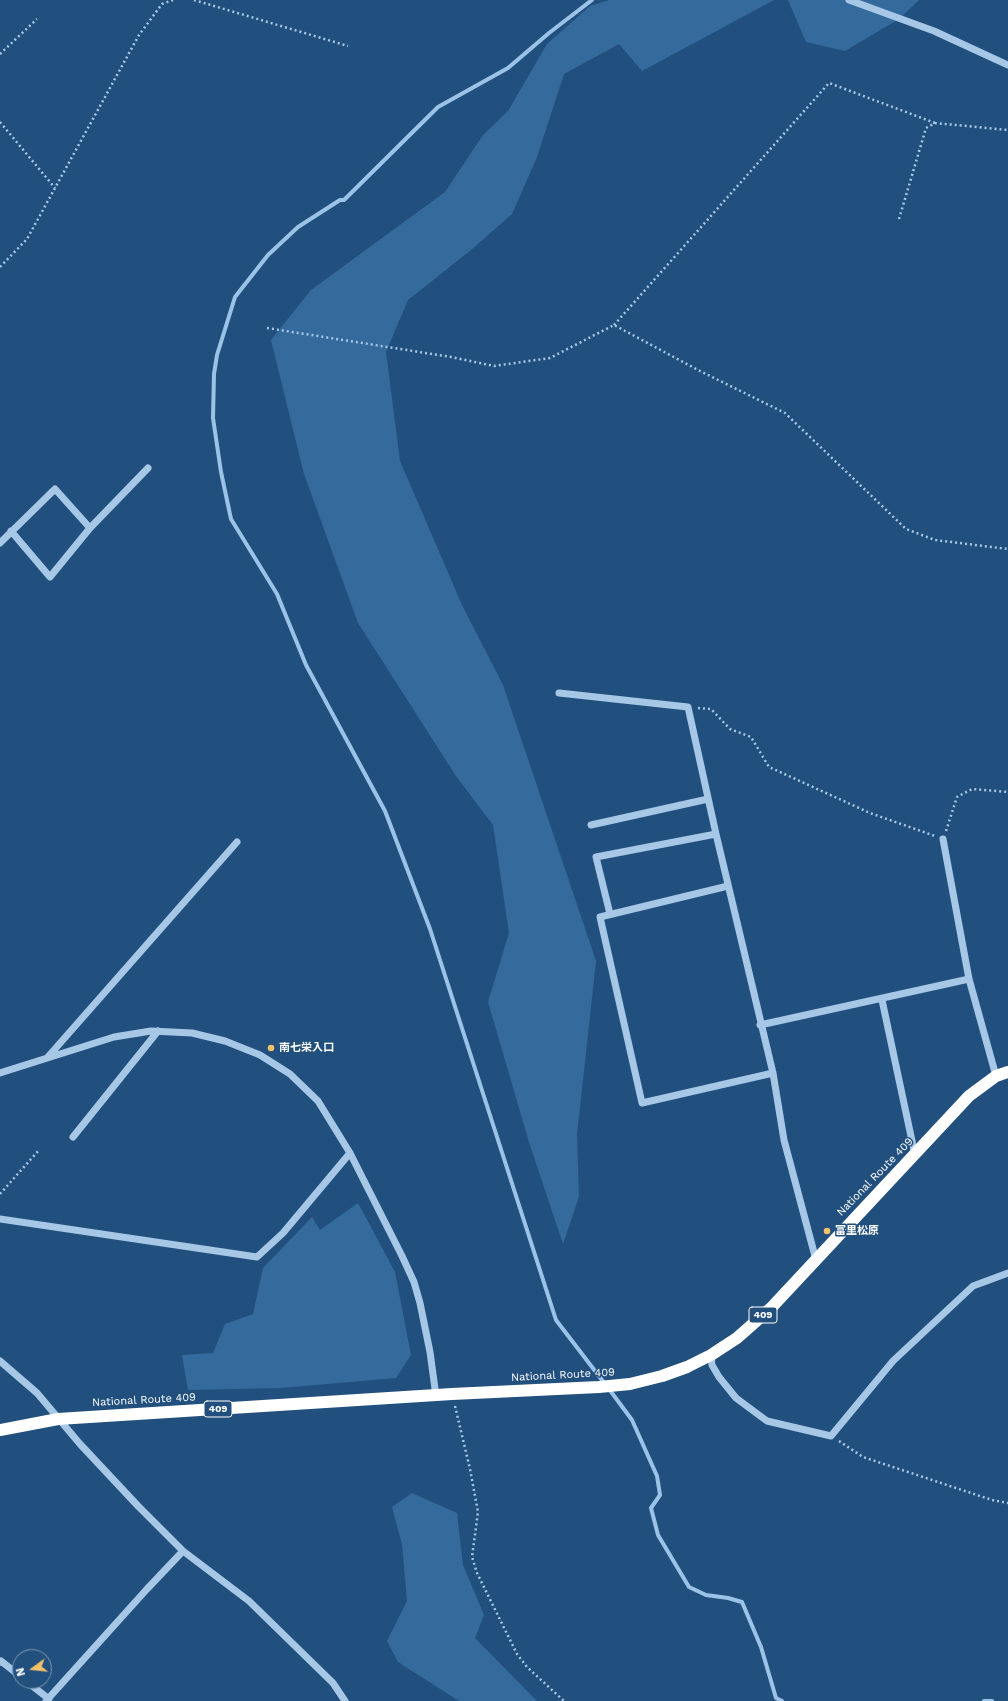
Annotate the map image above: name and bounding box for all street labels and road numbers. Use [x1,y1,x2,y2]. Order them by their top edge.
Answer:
street label: National Route 409 [834,1135,916,1219]
road number: 409 [749,1307,777,1323]
street label: National Route 409 [511,1366,615,1384]
street label: National Route 409 [92,1391,196,1409]
road number: 409 [204,1401,232,1417]

